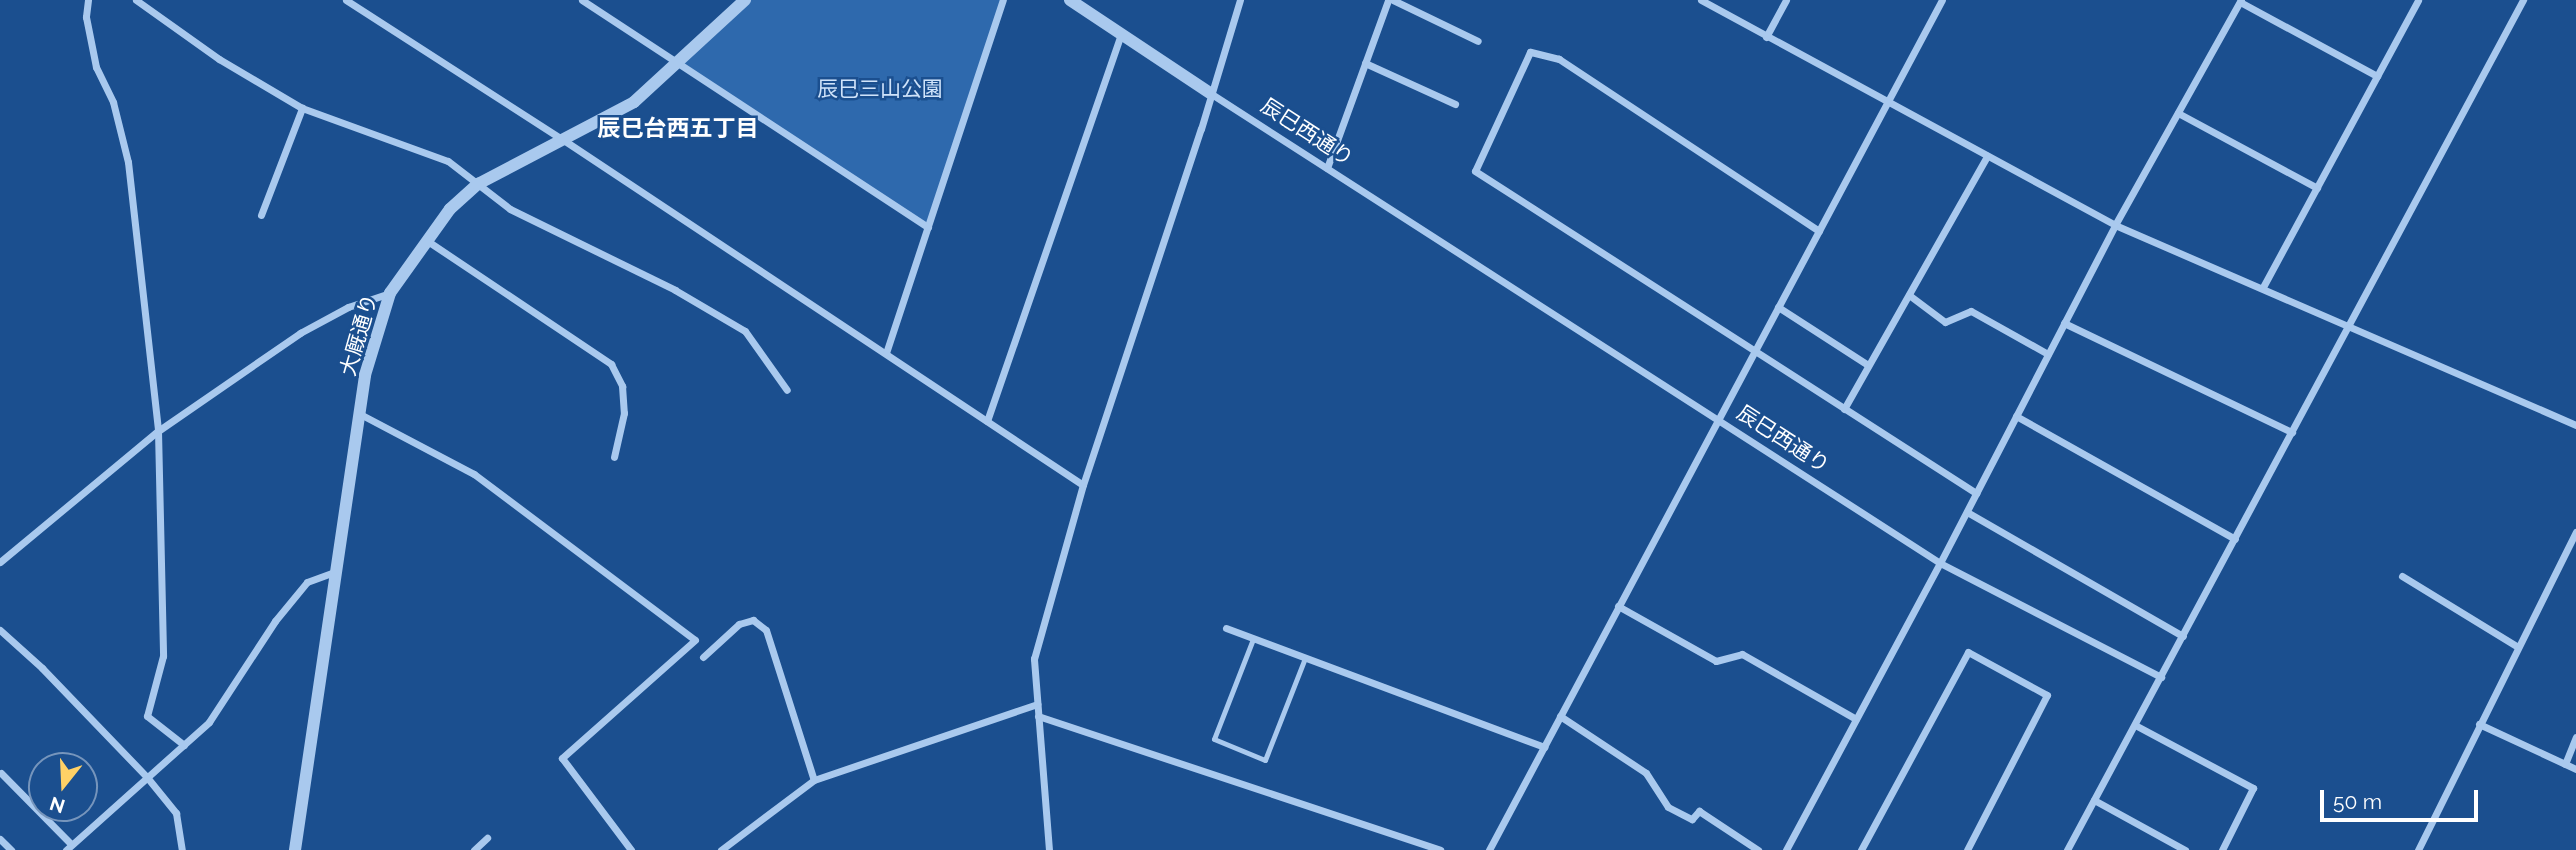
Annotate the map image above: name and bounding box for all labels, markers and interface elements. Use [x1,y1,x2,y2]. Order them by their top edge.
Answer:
park label: 辰巳三山公園 [817,76,943,102]
street label: 辰巳西通り [1256,93,1358,171]
district label: 辰巳台西五丁目 [598,114,758,142]
street label: 大厩通り [335,291,383,379]
street label: 辰巳西通り [1732,400,1834,478]
north arrow [28,752,98,822]
scale bar [2324,776,2482,820]
text: 50 m [2333,789,2382,814]
text: N [47,792,67,818]

